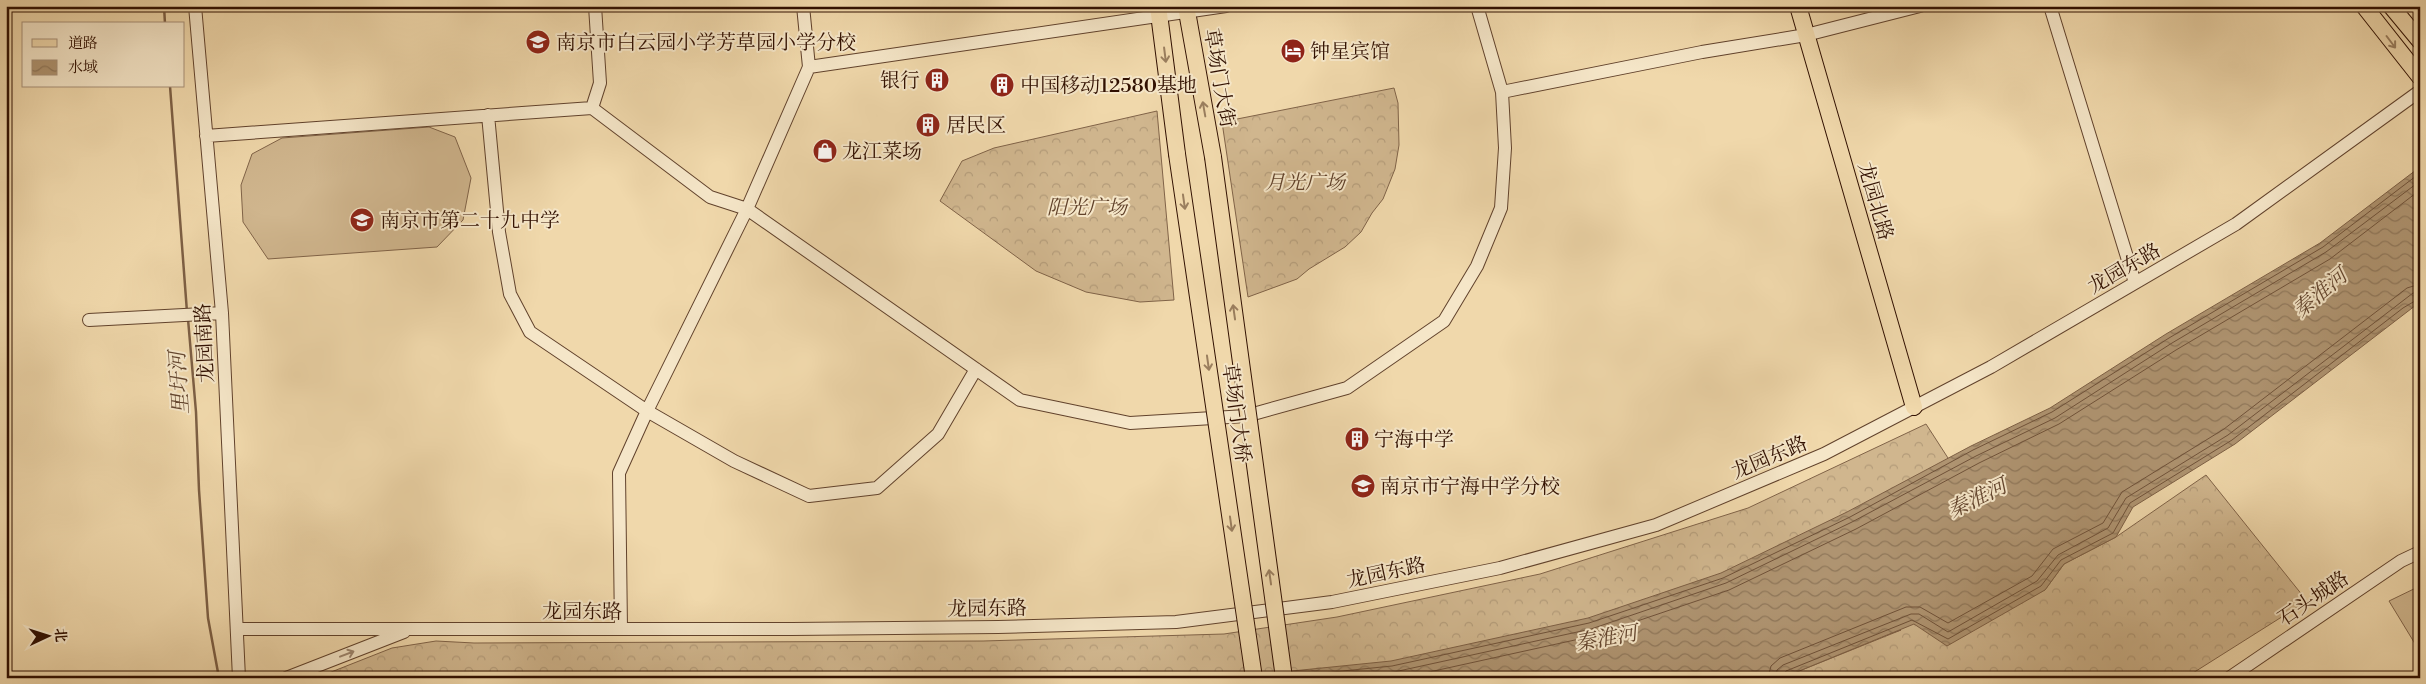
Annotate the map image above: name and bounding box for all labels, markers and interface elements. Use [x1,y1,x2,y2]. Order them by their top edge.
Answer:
legend [22,22,185,88]
street label: 草场门大街 [1198,27,1240,130]
school or university icon: 南京市白云园小学芳草园小学分校 [525,29,551,55]
place label: 南京市白云园小学芳草园小学分校 [556,31,856,56]
text: 道路 [68,34,98,53]
one-way arrow [2385,35,2396,48]
hotel icon: 钟星宾馆 [1280,38,1306,64]
place label: 钟星宾馆 [1310,40,1390,65]
one-way arrow [1160,46,1170,62]
text: 水域 [68,58,98,77]
building icon: 银行 [924,67,950,93]
place label: 银行 [880,69,920,94]
building icon: 中国移动12580基地 [989,72,1015,98]
place label: 中国移动12580基地 [1020,74,1197,99]
one-way arrow [1199,101,1209,117]
building icon: 居民区 [915,112,941,138]
place label: 居民区 [946,114,1006,139]
shop icon: 龙江菜场 [812,138,838,164]
place label: 龙江菜场 [842,140,922,165]
street label: 龙园北路 [1852,160,1898,243]
park label: 月光广场 [1265,171,1347,196]
one-way arrow [1180,194,1190,210]
park label: 阳光广场 [1047,196,1129,221]
school or university icon: 南京市第二十九中学 [349,207,375,233]
place label: 南京市第二十九中学 [380,209,560,234]
street label: 龙园东路 [2084,238,2166,300]
water label: 秦淮河 [2288,261,2356,324]
street label: 龙园南路 [191,302,220,384]
one-way arrow [1229,305,1239,321]
water label: 里圩河 [165,347,195,415]
one-way arrow [1203,355,1213,371]
street label: 草场门大桥 [1216,362,1255,464]
building icon: 宁海中学 [1344,426,1370,452]
place label: 宁海中学 [1374,428,1454,453]
street label: 龙园东路 [1728,431,1811,486]
water label: 秦淮河 [1943,472,2015,524]
school or university icon: 南京市宁海中学分校 [1350,473,1376,499]
place label: 南京市宁海中学分校 [1380,475,1560,500]
one-way arrow [1227,515,1237,531]
street label: 龙园东路 [1345,553,1428,594]
street label: 石头城路 [2274,567,2354,632]
one-way arrow [1265,570,1275,586]
street label: 龙园东路 [947,596,1027,623]
street label: 龙园东路 [542,600,622,625]
north arrow [22,612,72,662]
water label: 秦淮河 [1573,620,1643,657]
text: 北 [51,628,69,643]
one-way arrow [339,649,354,658]

